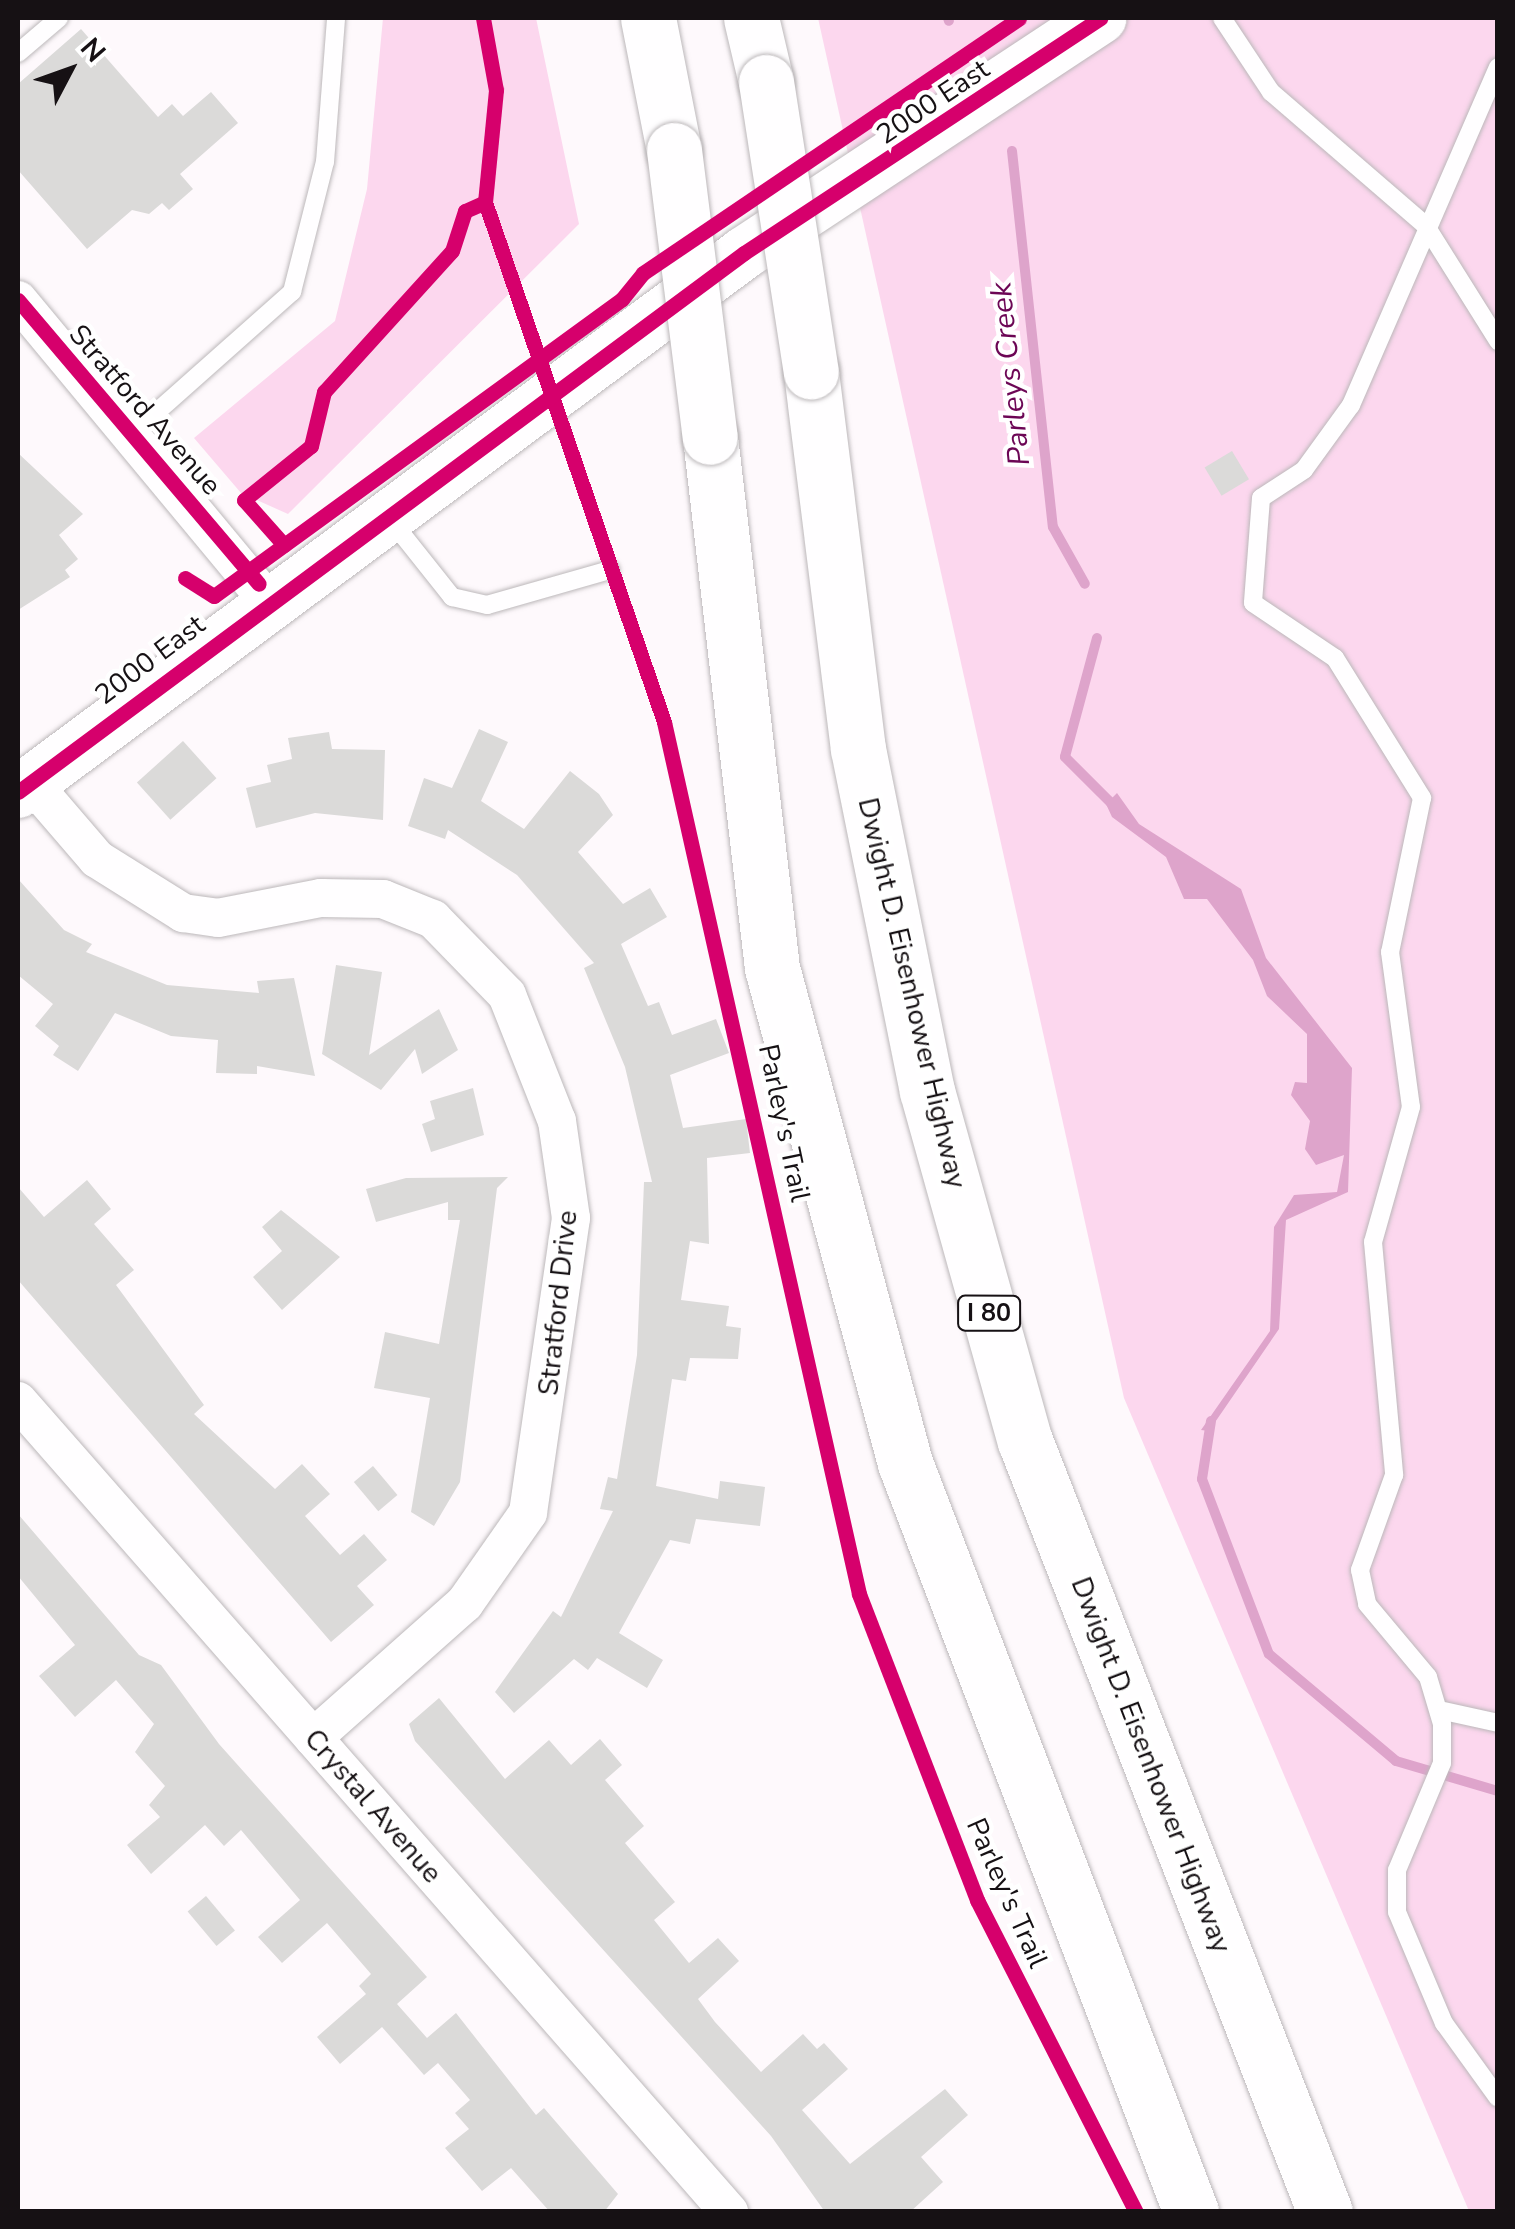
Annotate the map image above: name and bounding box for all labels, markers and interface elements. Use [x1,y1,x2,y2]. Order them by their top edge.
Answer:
north arrow [20,20,120,120]
text: N [71,30,114,71]
street label: 2000 East [870,52,996,152]
water label: Parleys Creek [983,280,1039,468]
street label: Stratford Avenue [62,318,228,502]
street label: 2000 East [89,608,211,712]
street label: Dwight D. Eisenhower Highway [851,795,973,1191]
street label: Parley's Trail [751,1041,817,1205]
street label: Stratford Drive [532,1209,584,1397]
road number: I 80 [956,1293,1022,1333]
street label: Dwight D. Eisenhower Highway [1064,1572,1238,1958]
street label: Crystal Avenue [297,1722,449,1890]
street label: Parley's Trail [959,1813,1055,1973]

